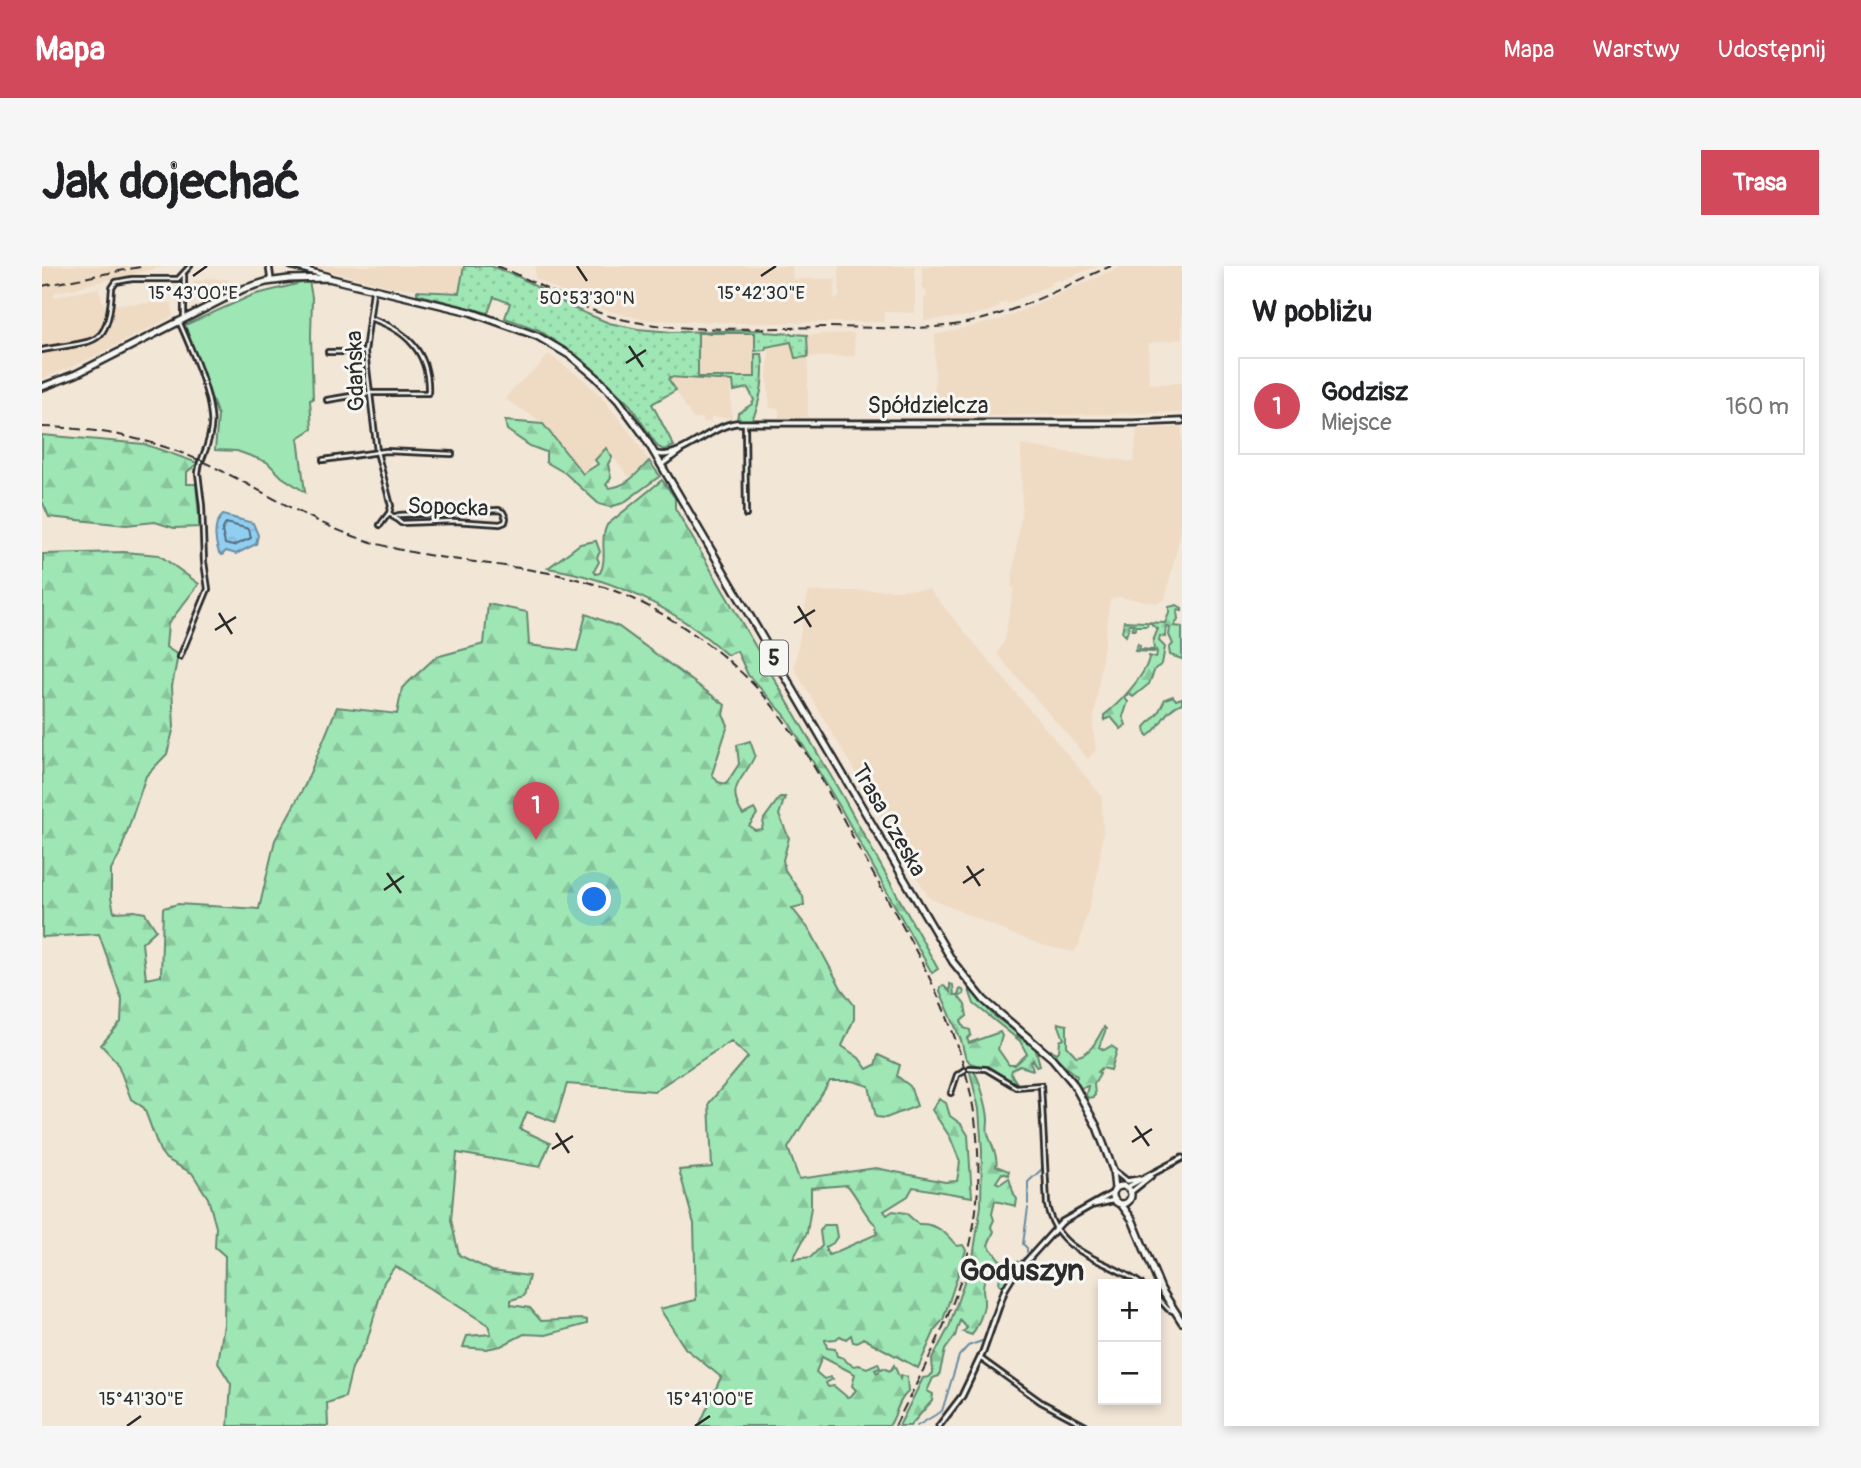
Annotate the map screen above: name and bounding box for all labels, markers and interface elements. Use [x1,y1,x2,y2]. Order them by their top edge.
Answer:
text: Mapa [35,29,105,70]
text: Mapa [1504,35,1554,64]
text: Warstwy [1592,35,1680,64]
text: Udostępnij [1718,35,1826,64]
button: Trasa [1701,150,1819,215]
text: Jak dojechać [42,152,300,213]
text: 15°43'00"E [148,282,238,305]
text: 15°42'30"E [717,282,805,305]
text: 50°53'30"N [539,287,635,310]
text: W pobliżu [1252,293,1372,330]
street label: Gdańska [339,330,371,412]
text: Godzisz [1321,376,1408,408]
street label: Spółdzielcza [867,391,989,420]
text: 1 [1273,392,1282,421]
text: 160 m [1725,392,1789,421]
text: Miejsce [1321,408,1392,437]
street label: Sopocka [407,491,489,523]
road number: 5 [760,640,788,676]
street label: Trasa Czeska [845,759,933,881]
pin: 1 [513,782,559,840]
your location [577,882,611,916]
district label: Goduszyn [960,1252,1084,1289]
map controls [1098,1279,1161,1405]
button: + [1098,1279,1161,1342]
button: − [1098,1342,1161,1405]
text: 15°41'30"E [99,1388,183,1411]
text: 15°41'00"E [667,1388,753,1411]

